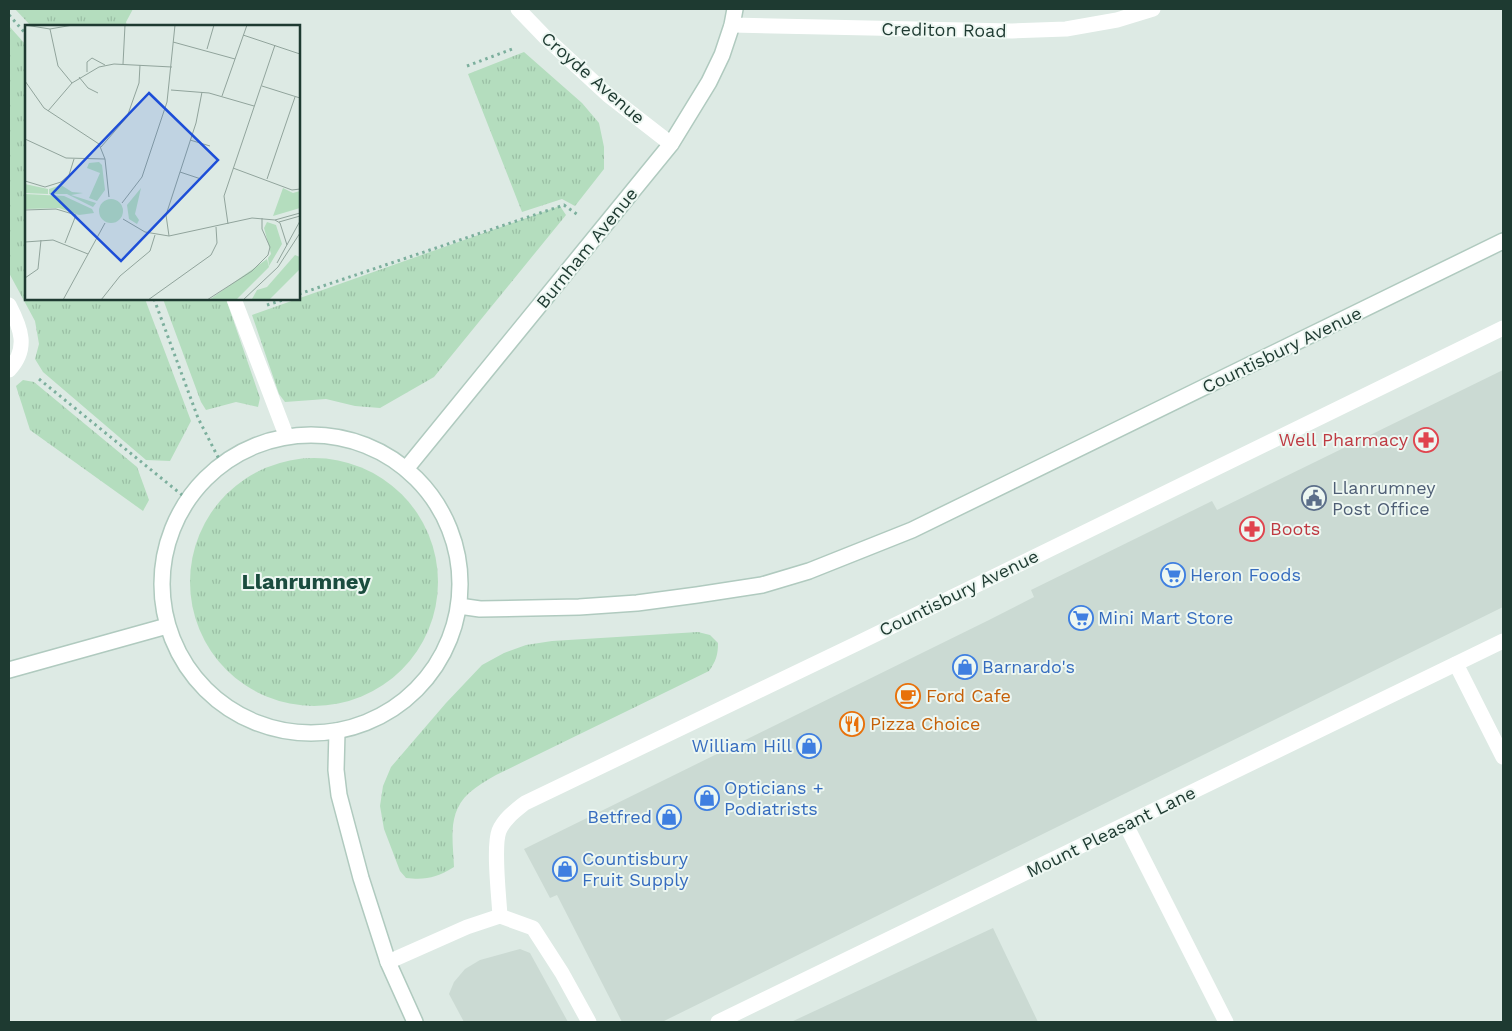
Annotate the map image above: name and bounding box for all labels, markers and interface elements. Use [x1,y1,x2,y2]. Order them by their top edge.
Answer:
street label: Crediton Road [881,18,1007,41]
inset map [25,25,300,300]
street label: Croyde Avenue [537,27,649,128]
street label: Burnham Avenue [532,183,642,312]
street label: Countisbury Avenue [1199,302,1365,397]
pharmacy icon: Well Pharmacy [1413,427,1439,453]
place label: Well Pharmacy [1278,429,1409,450]
place label: Llanrumney Post Office [1332,477,1436,519]
public building icon: Llanrumney Post Office [1301,485,1327,511]
pharmacy icon: Boots [1239,516,1265,542]
place label: Boots [1270,518,1320,539]
street label: Countisbury Avenue [876,545,1042,640]
supermarket icon: Heron Foods [1160,562,1186,588]
place label: Heron Foods [1190,564,1301,585]
district label: Llanrumney [241,569,371,594]
supermarket icon: Mini Mart Store [1068,605,1094,631]
place label: Mini Mart Store [1098,607,1234,628]
shop icon: Barnardo's [952,654,978,680]
place label: Barnardo's [982,656,1075,677]
cafe icon: Ford Cafe [895,683,921,709]
place label: Ford Cafe [926,685,1011,706]
restaurant icon: Pizza Choice [839,711,865,737]
place label: Pizza Choice [870,713,980,734]
shop icon: William Hill [796,733,822,759]
place label: William Hill [692,735,792,756]
place label: Opticians + Podiatrists [724,777,824,819]
street label: Mount Pleasant Lane [1023,781,1199,882]
shop icon: Opticians + Podiatrists [694,785,720,811]
shop icon: Betfred [656,804,682,830]
place label: Betfred [587,806,652,827]
place label: Countisbury Fruit Supply [582,848,689,890]
shop icon: Countisbury Fruit Supply [552,856,578,882]

